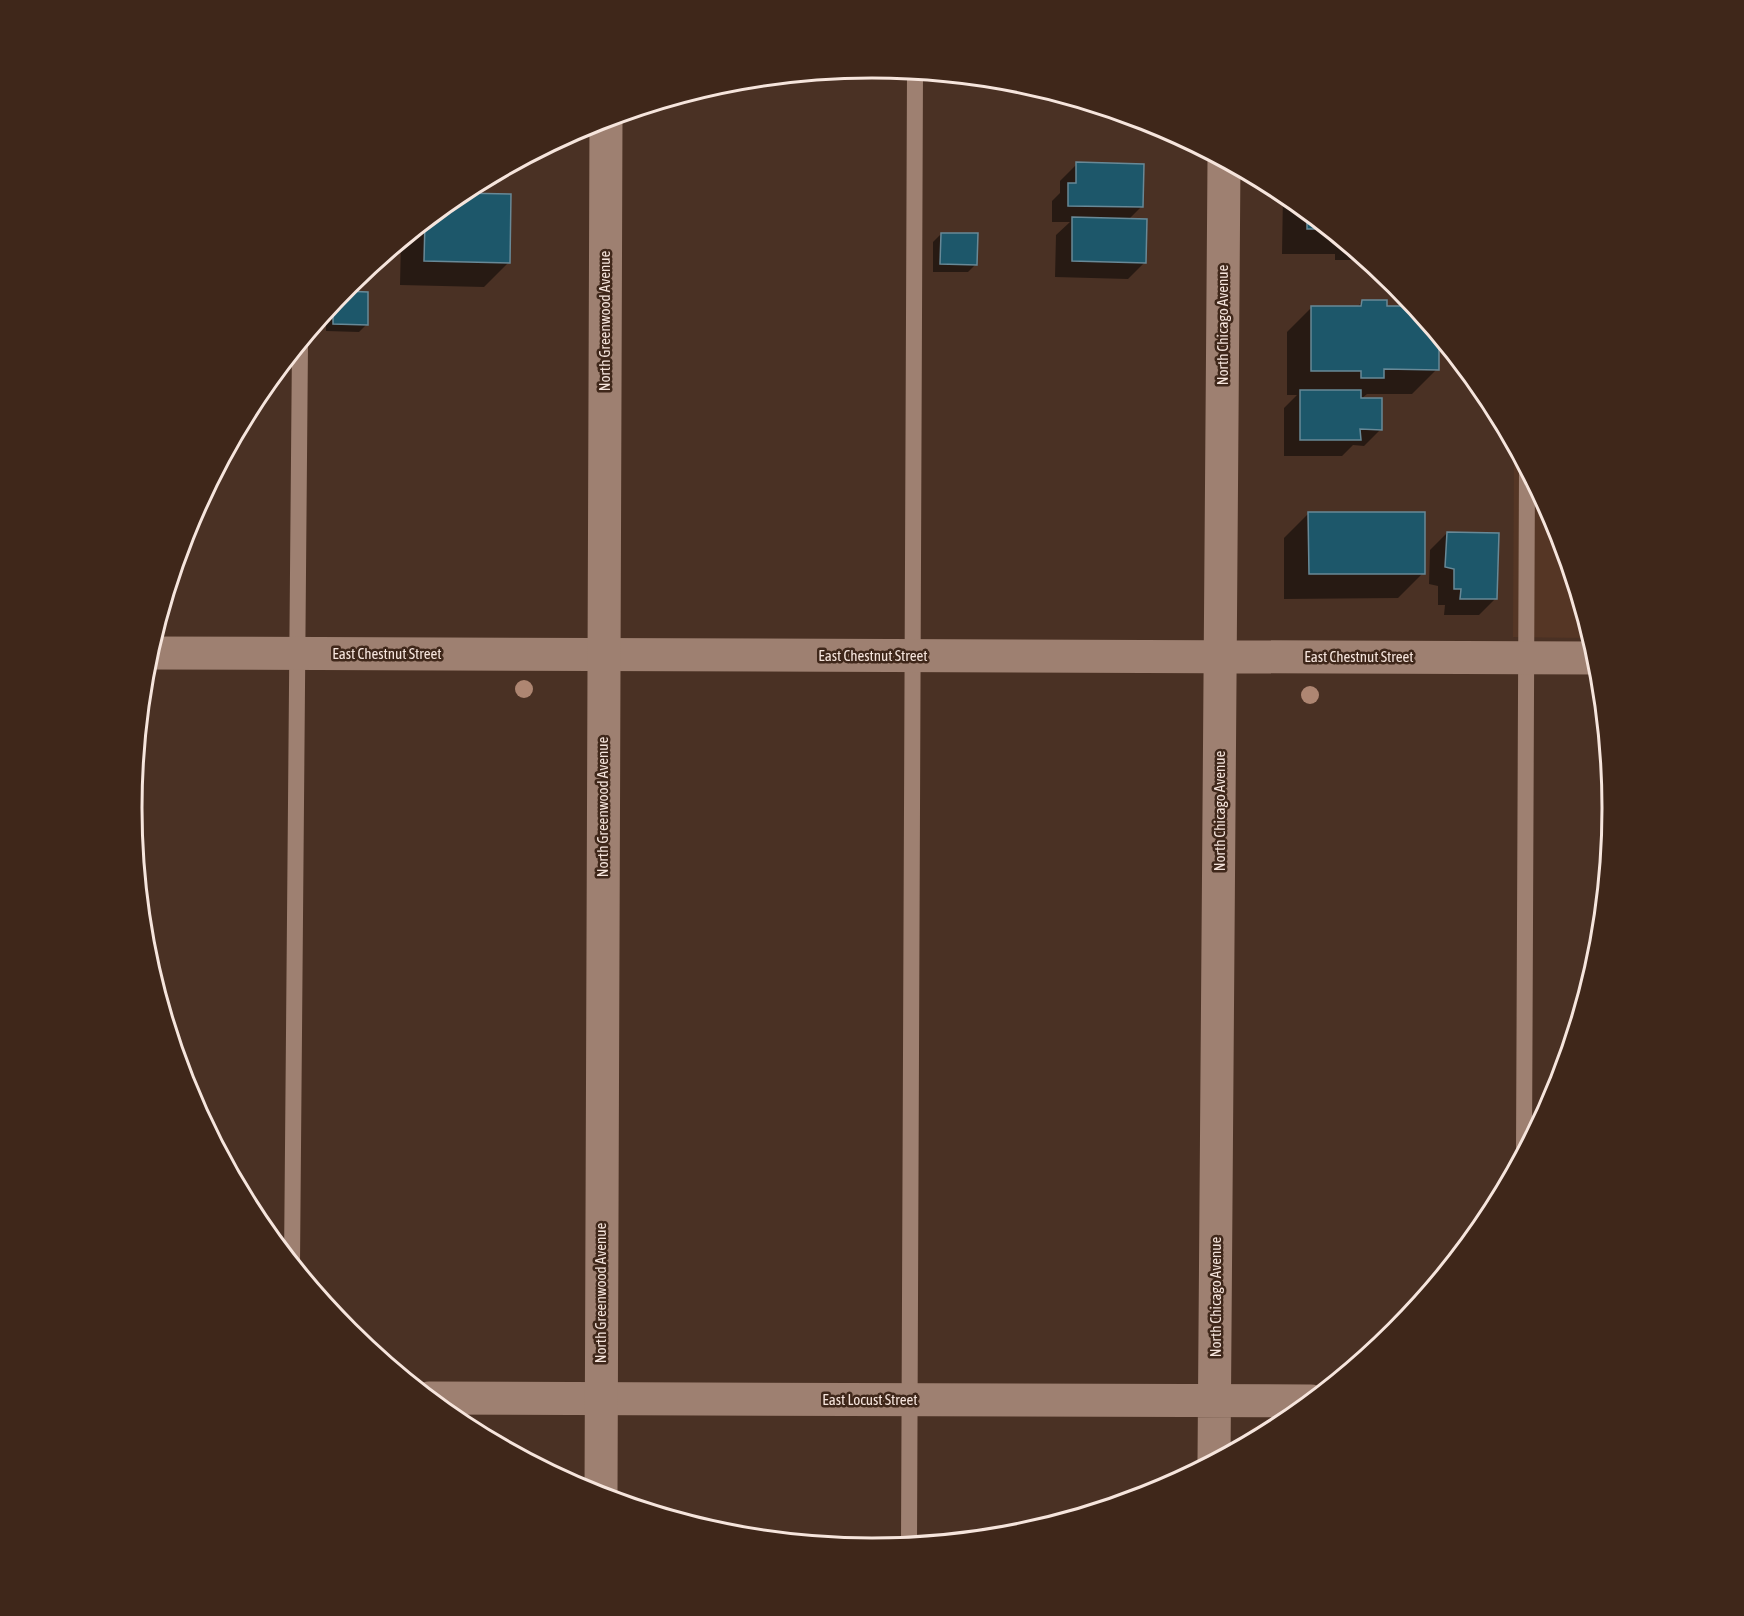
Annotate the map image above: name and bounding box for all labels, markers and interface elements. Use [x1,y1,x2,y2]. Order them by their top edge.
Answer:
street label: North Greenwood Avenue [596,251,613,391]
street label: North Chicago Avenue [1214,265,1231,385]
street label: East Chestnut Street [332,645,442,662]
street label: East Chestnut Street [818,647,928,664]
street label: East Chestnut Street [1304,648,1414,665]
street label: North Greenwood Avenue [594,737,611,877]
street label: North Chicago Avenue [1211,751,1228,871]
street label: North Greenwood Avenue [592,1223,609,1363]
street label: North Chicago Avenue [1207,1237,1224,1357]
street label: East Locust Street [822,1391,918,1408]

